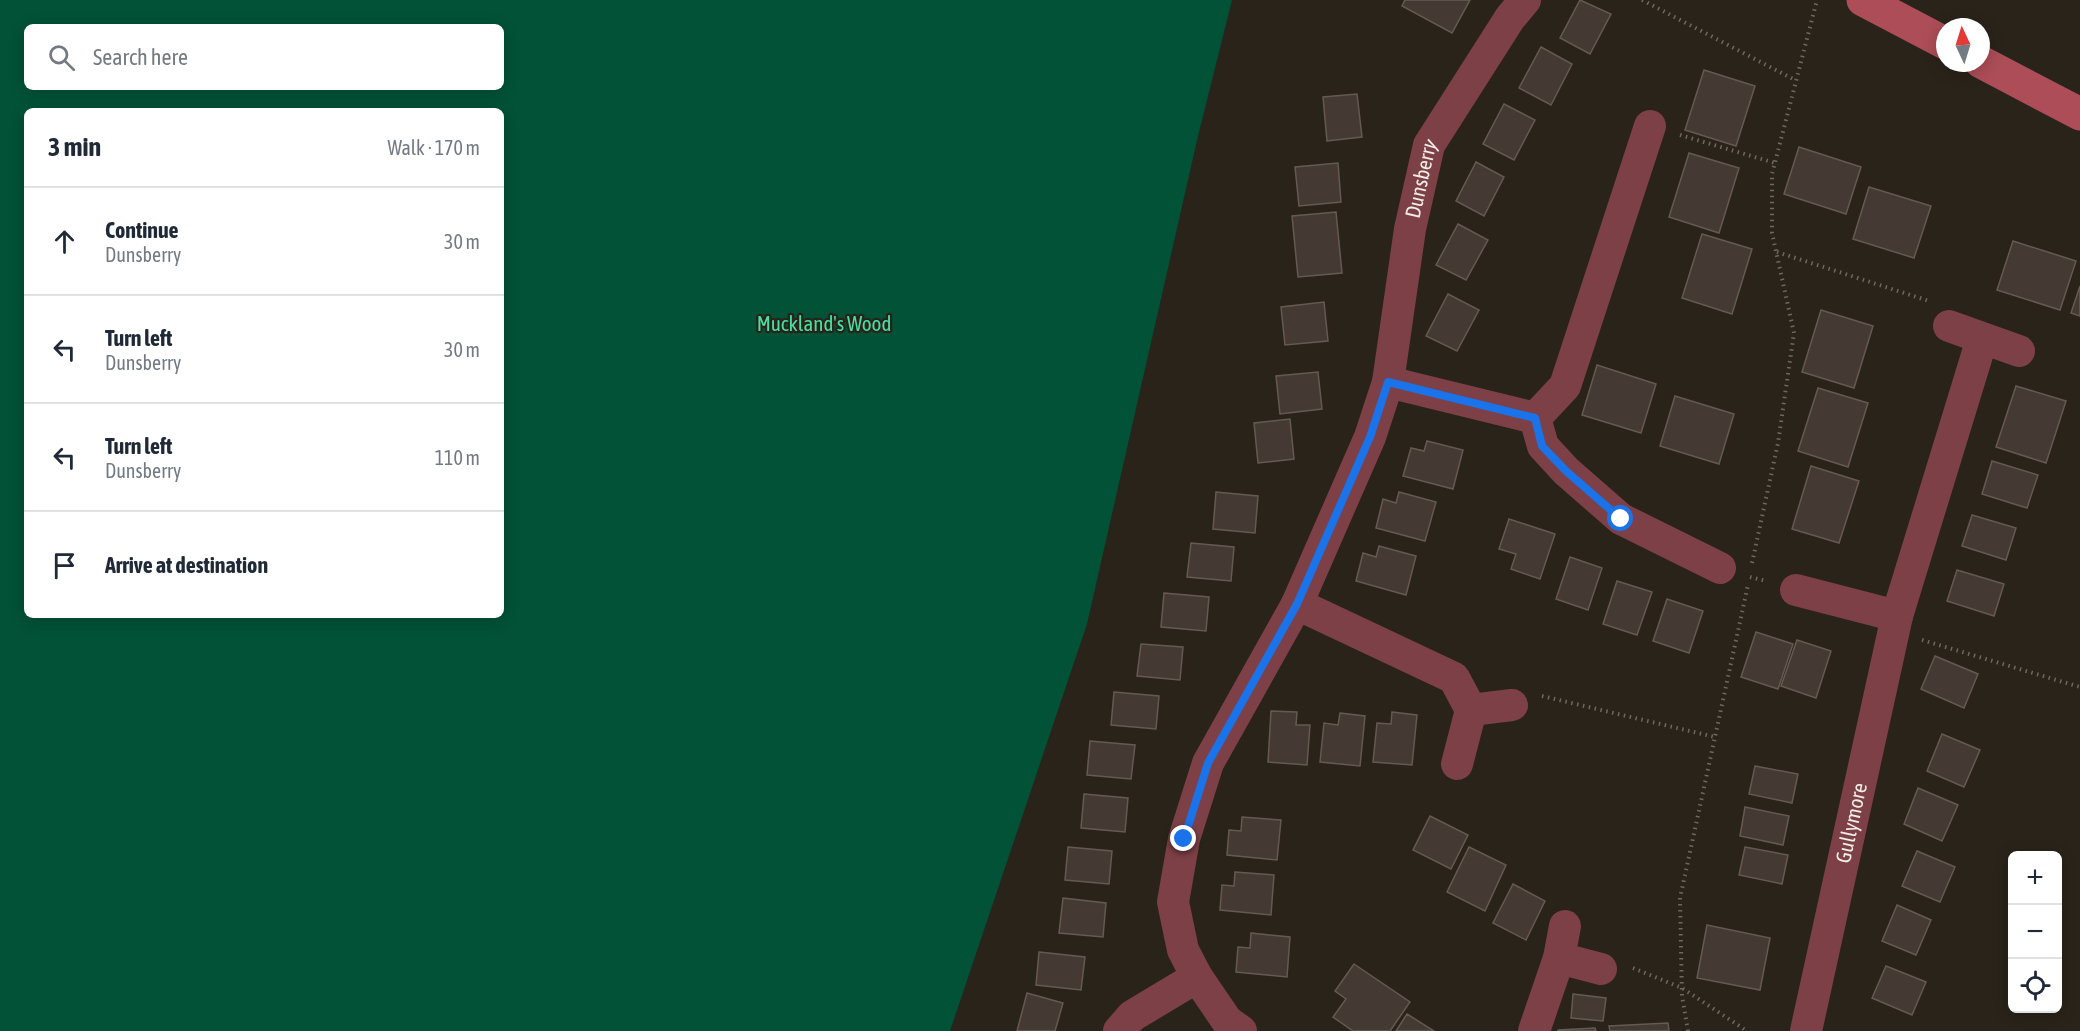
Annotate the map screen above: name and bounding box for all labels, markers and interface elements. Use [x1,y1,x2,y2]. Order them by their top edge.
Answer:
north arrow [1936,18,1990,72]
search box [24,24,504,90]
icon: search [45,41,78,74]
text: Search here [93,44,188,70]
text: 3 min [48,132,101,162]
street label: Dunsberry [1400,133,1441,220]
text: Walk · 170 m [388,136,480,159]
text: Continue [105,217,179,243]
icon: ahead [48,225,81,258]
text: 30 m [444,230,480,253]
text: Dunsberry [105,243,181,266]
park label: Muckland's Wood [757,311,891,335]
text: Turn left [105,325,172,351]
icon: left [48,333,81,366]
text: 30 m [444,338,480,361]
text: Dunsberry [105,351,181,374]
text: Turn left [105,433,172,459]
icon: left [48,441,81,474]
text: 110 m [435,446,480,469]
text: Dunsberry [105,459,181,482]
route start [1607,505,1633,531]
icon: arrive [48,549,81,582]
text: Arrive at destination [105,552,268,578]
street label: Gullymore [1830,780,1871,865]
route end [1170,825,1196,851]
map controls [2008,851,2062,1013]
button: + [2008,851,2062,905]
button: − [2008,905,2062,959]
button: locate [2008,959,2062,1013]

